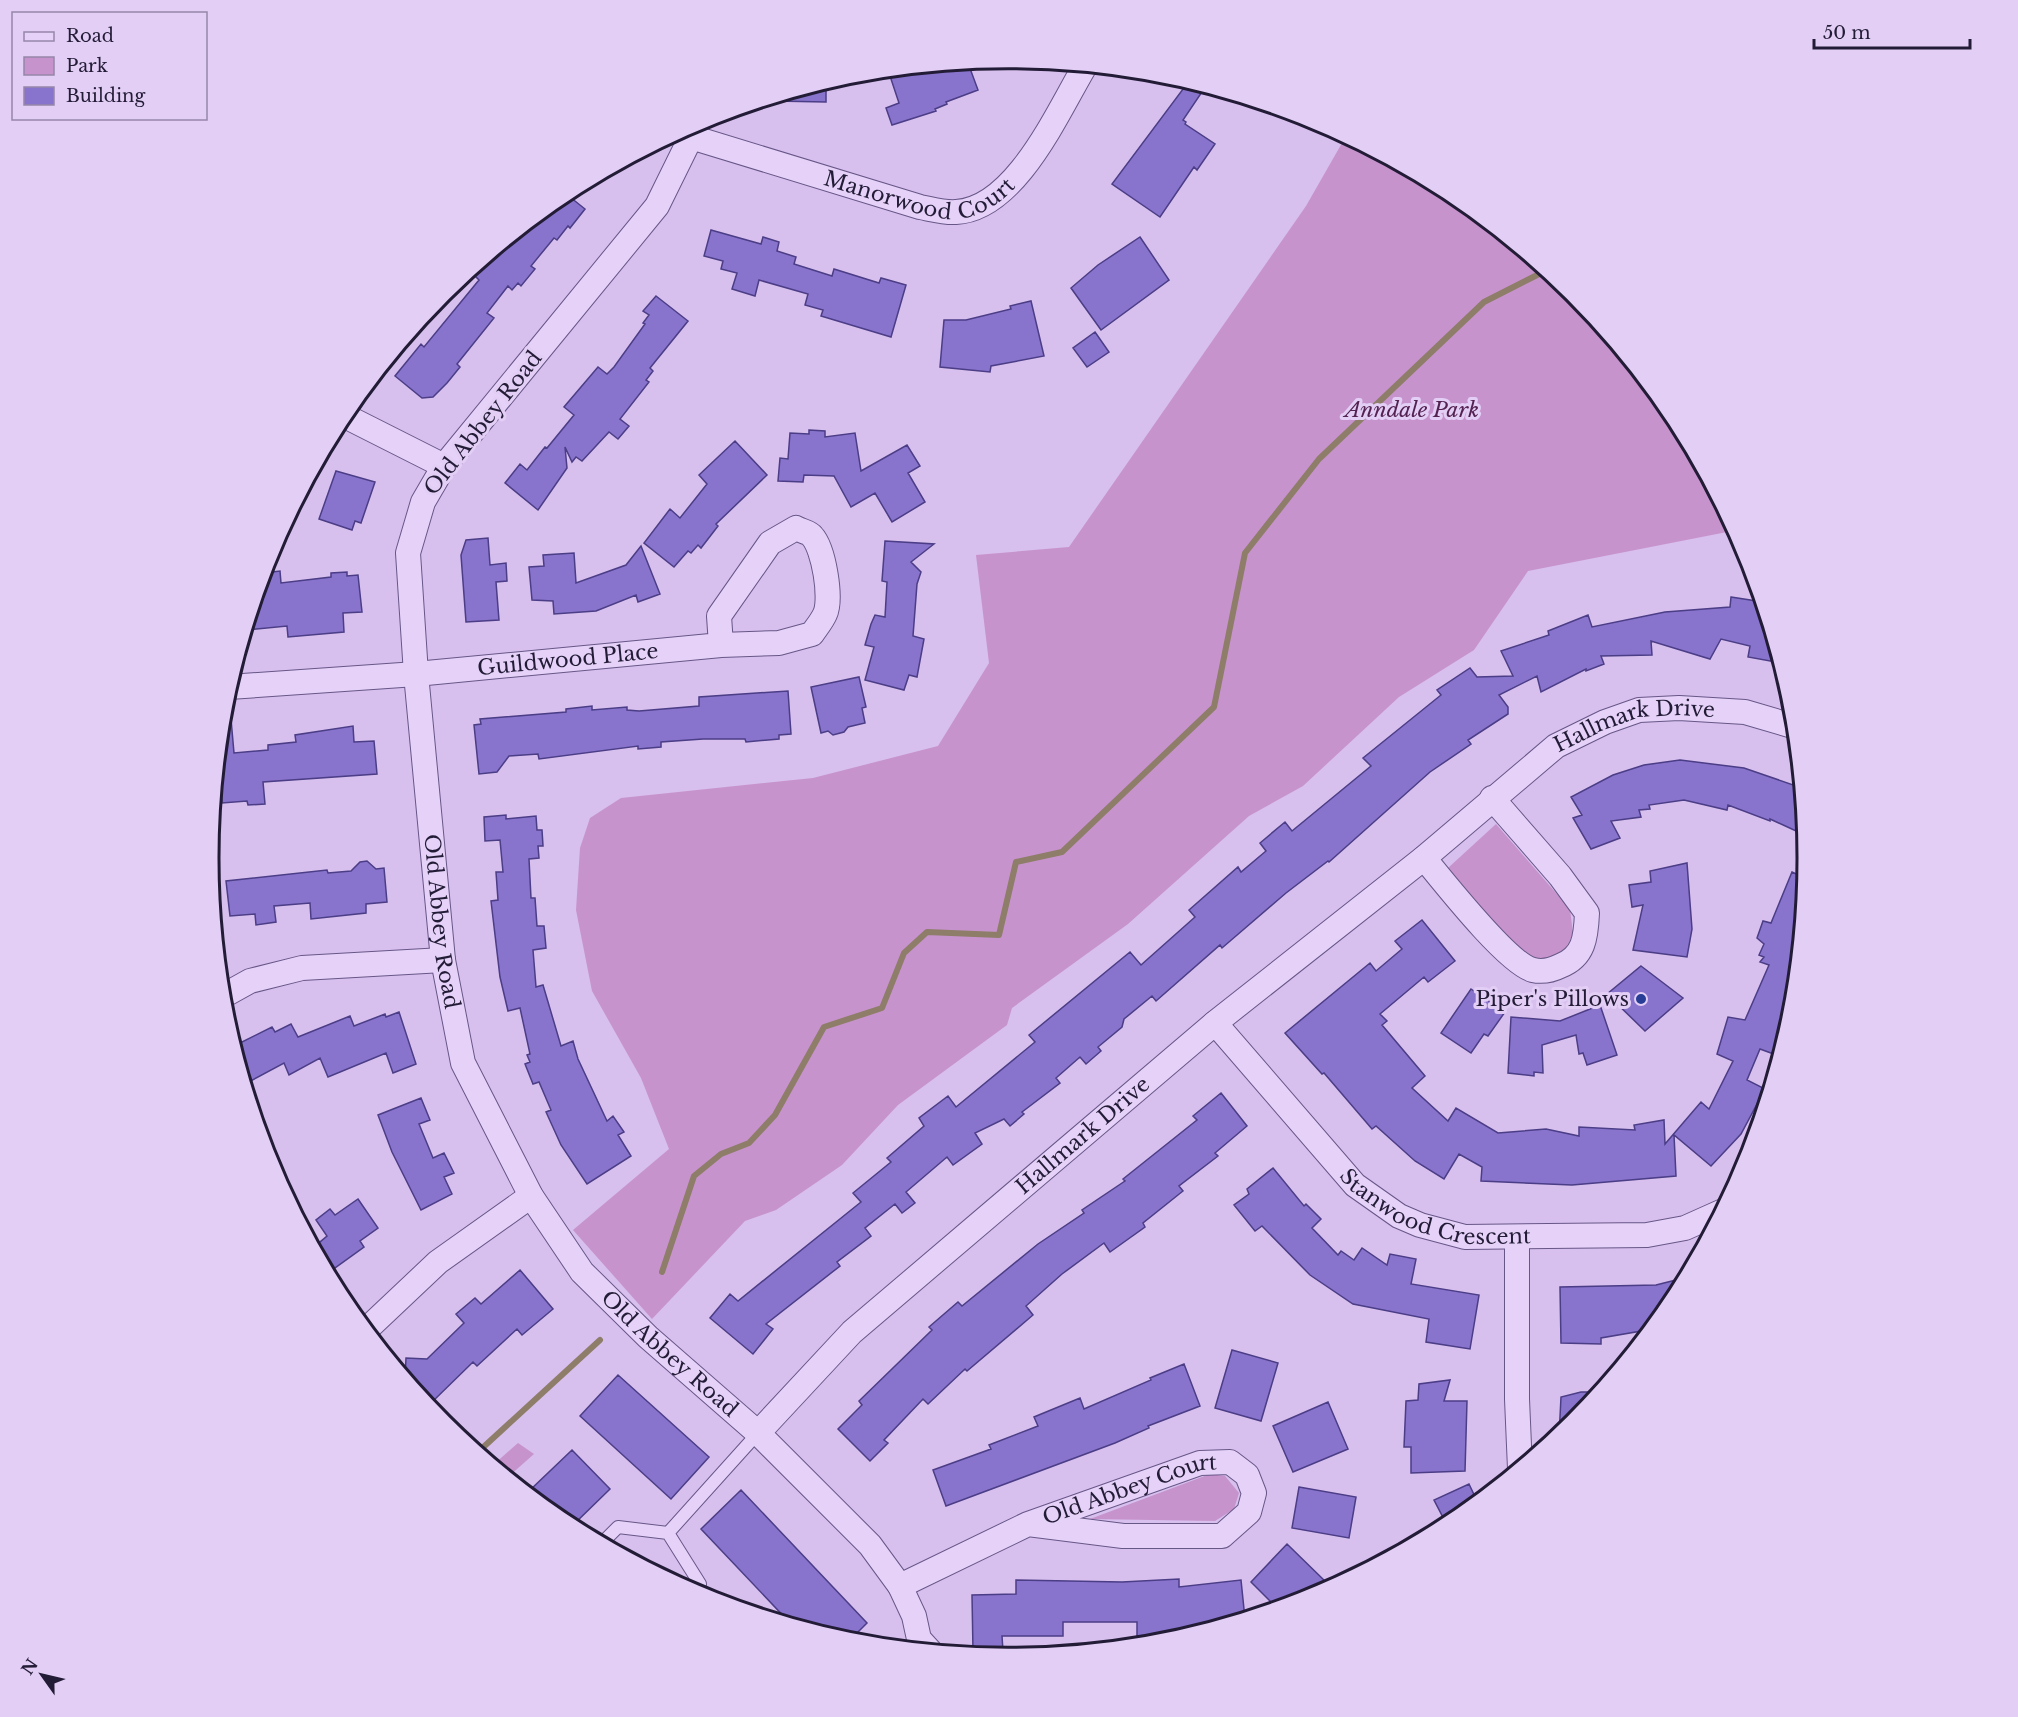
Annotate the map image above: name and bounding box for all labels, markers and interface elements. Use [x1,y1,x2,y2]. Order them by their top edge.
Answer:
legend [12,12,207,120]
scale bar [1814,12,1970,50]
text: 50 m [1823,22,1871,44]
text: Road [66,25,114,47]
text: Park [66,55,108,77]
text: Building [66,85,145,107]
street label: Manorwood Court [816,163,1016,189]
text: Manorwood Court [821,165,1020,225]
street label: Old Abbey Road [419,346,547,500]
park label: Anndale Park [1342,397,1479,423]
street label: Guildwood Place [476,638,660,681]
street label: Hallmark Drive [1549,695,1716,758]
street label: Old Abbey Road [418,833,465,1011]
place label: Piper's Pillows [1476,986,1629,1012]
marker: Piper's Pillows [1634,992,1648,1006]
street label: Hallmark Drive [1010,1071,1155,1200]
street label: Stanwood Crescent [1334,1163,1531,1250]
street label: Old Abbey Road [595,1285,743,1422]
street label: Old Abbey Court [1039,1449,1217,1531]
north arrow [12,1645,72,1705]
text: N [17,1655,42,1678]

